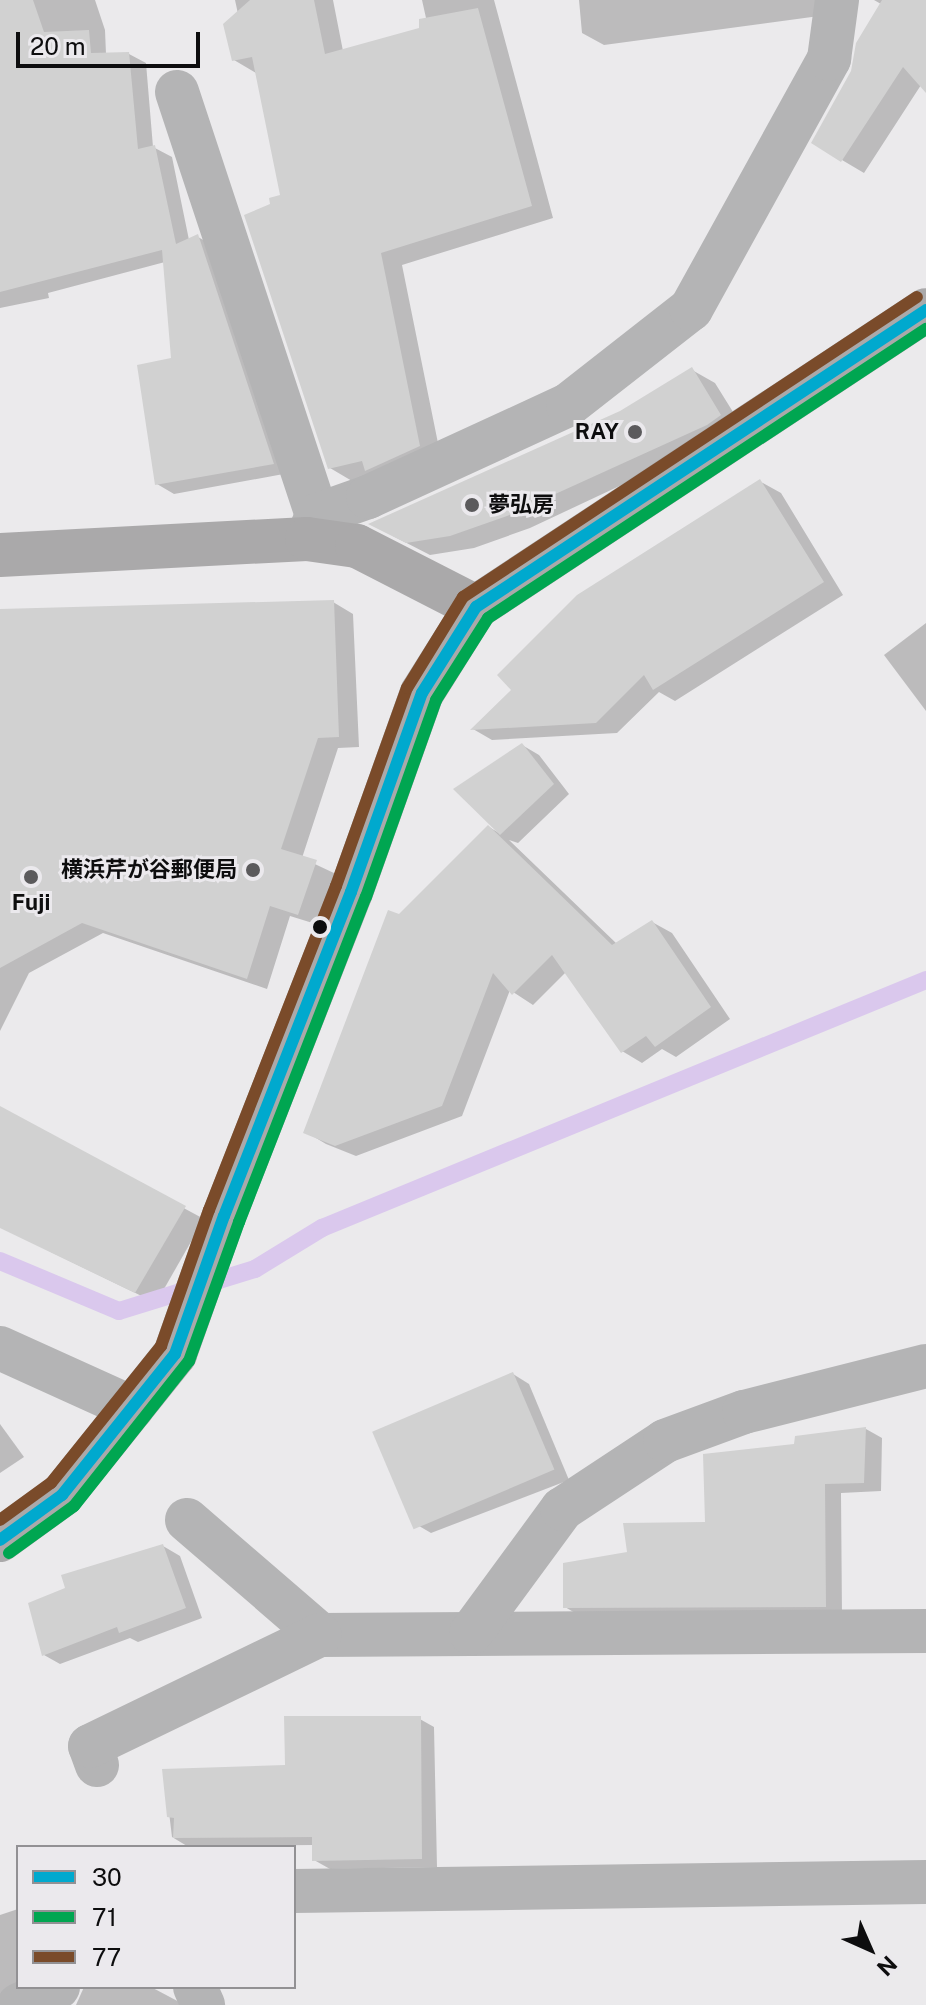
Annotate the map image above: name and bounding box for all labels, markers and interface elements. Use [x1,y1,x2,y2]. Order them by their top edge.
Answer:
scale bar [20,16,204,66]
text: 20 m [30,32,86,60]
place label: RAY [575,419,619,445]
marker: RAY [626,423,644,441]
place label: 夢弘房 [488,492,554,518]
marker: 夢弘房 [463,496,481,514]
place label: 横浜芹が谷郵便局 [61,857,237,883]
marker: 横浜芹が谷郵便局 [244,861,262,879]
marker: Fuji [22,868,40,886]
place label: Fuji [12,890,50,916]
unlabelled marker [312,919,328,935]
legend [16,1845,296,1989]
text: 30 [92,1863,122,1891]
text: 71 [92,1903,117,1931]
north arrow [830,1909,910,1989]
text: 77 [92,1943,121,1971]
text: N [872,1951,902,1981]

